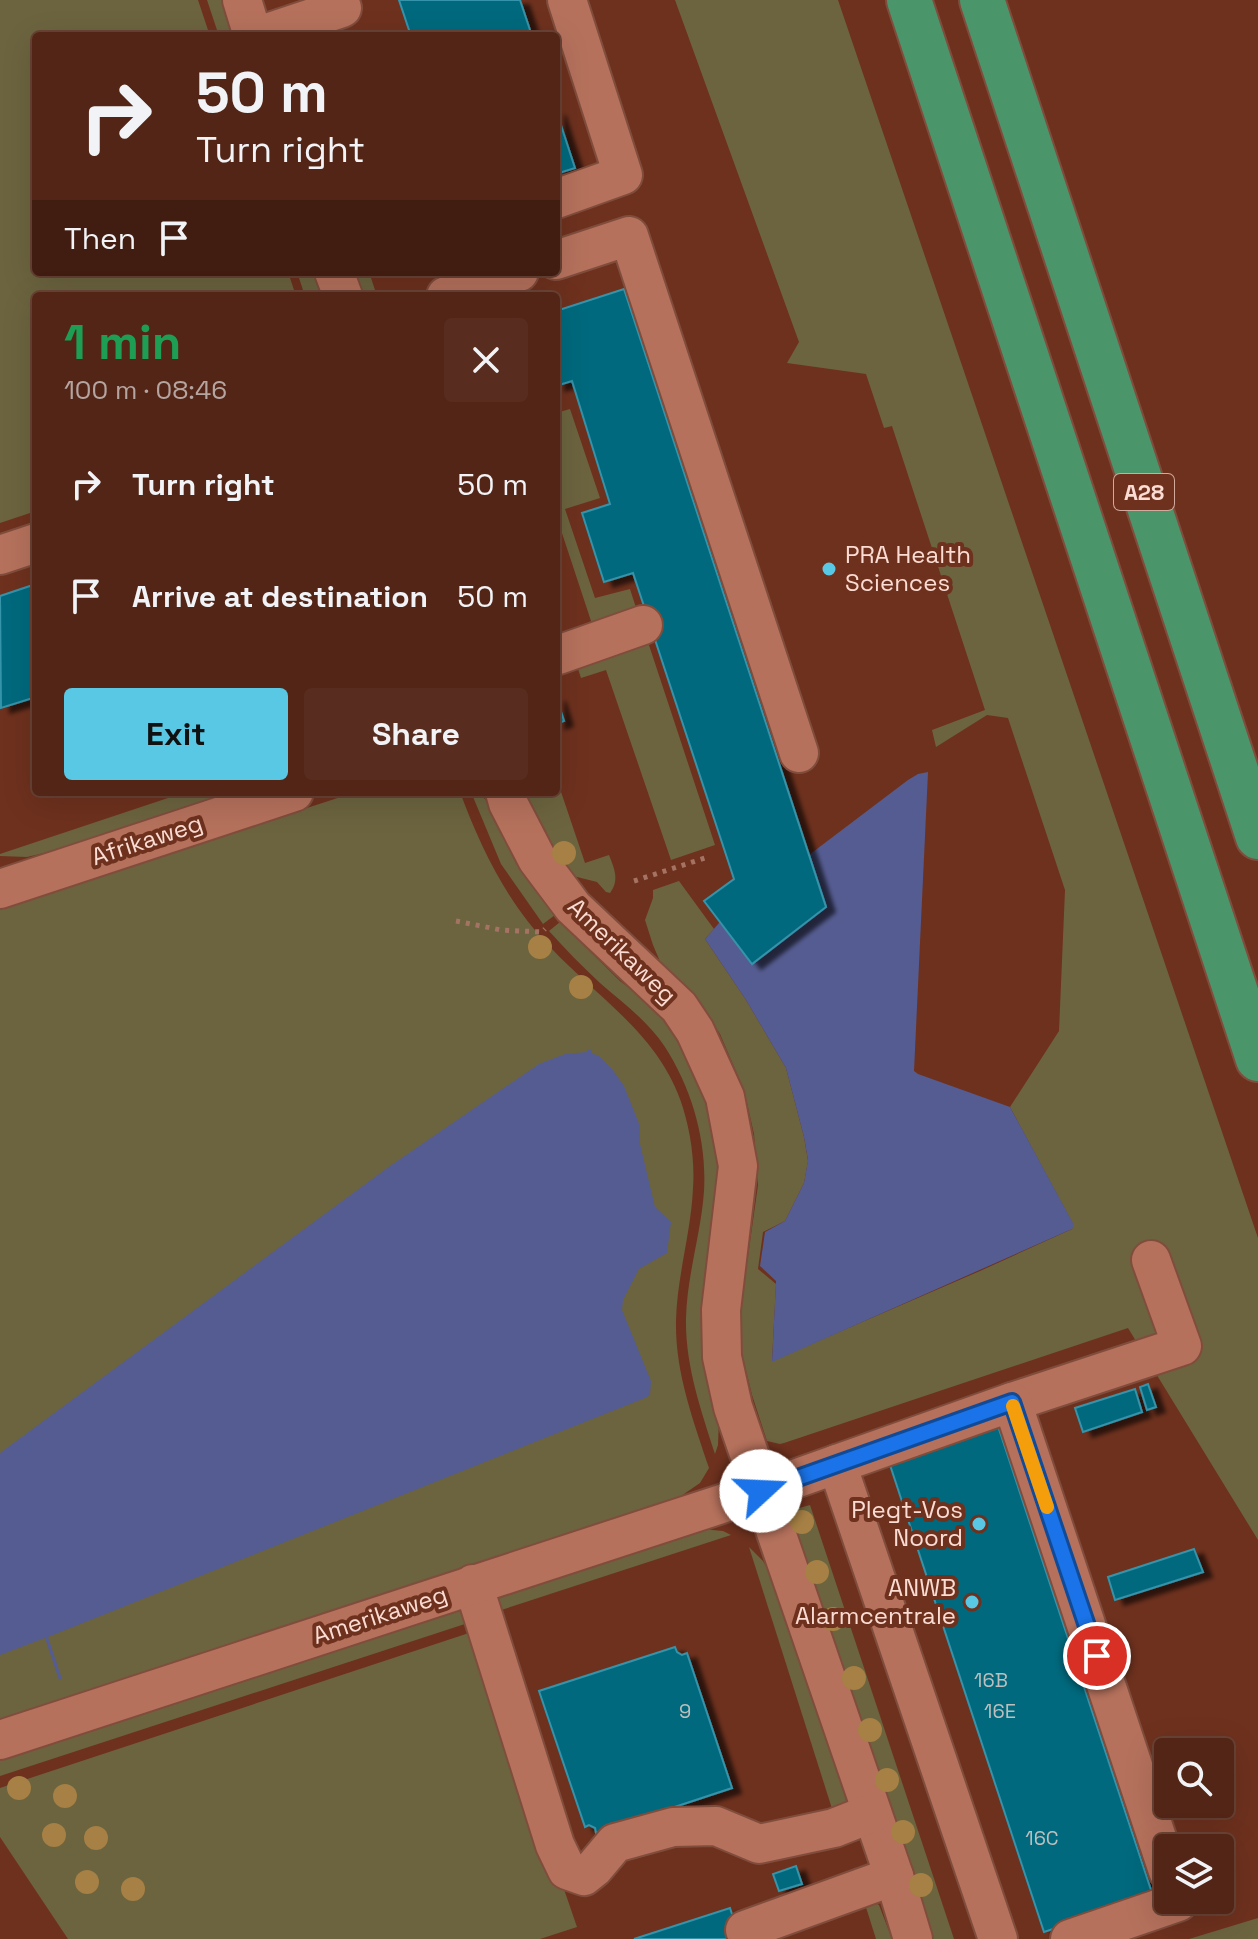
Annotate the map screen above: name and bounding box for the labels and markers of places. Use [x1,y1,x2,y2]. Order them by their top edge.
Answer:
place label: PRA Health Sciences [845,539,971,598]
marker: PRA Health Sciences [820,560,838,578]
place label: Plegt-Vos Noord [851,1494,963,1553]
marker: Plegt-Vos Noord [970,1515,988,1533]
place label: ANWB Alarmcentrale [795,1572,956,1631]
marker: ANWB Alarmcentrale [963,1593,981,1611]
pin [1063,1622,1131,1690]

